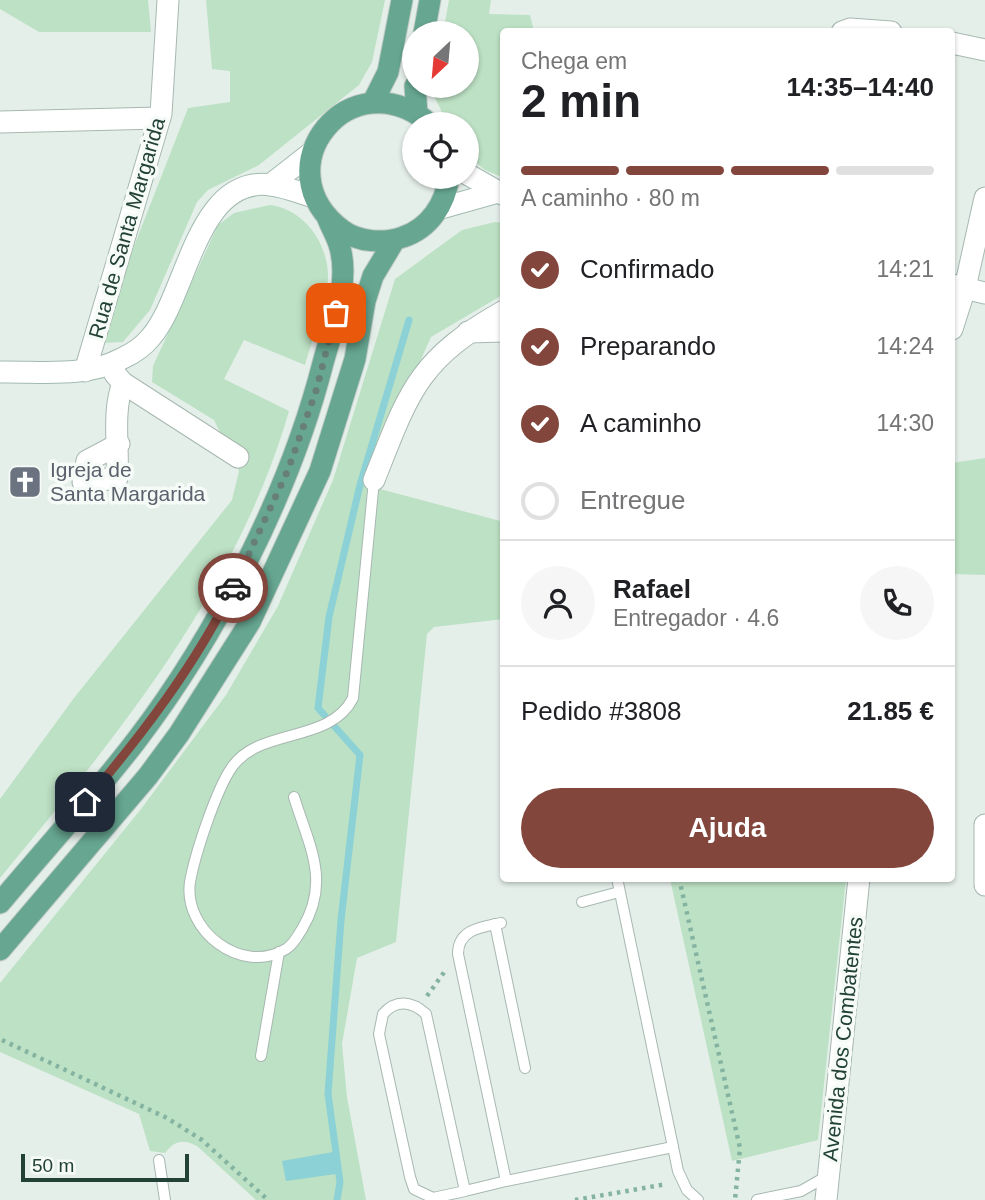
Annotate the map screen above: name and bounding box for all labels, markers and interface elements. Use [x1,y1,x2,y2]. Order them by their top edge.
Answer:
north arrow [402,21,480,98]
map controls [402,21,479,189]
text: Chega em [521,48,627,74]
text: 14:35–14:40 [787,72,934,102]
text: 2 min [521,75,641,127]
button: locate [402,112,479,189]
street label: Rua de Santa Margarida [84,114,169,341]
text: A caminho · 80 m [521,185,700,211]
icon: check [521,251,559,289]
text: Confirmado [580,254,714,284]
text: 14:21 [876,256,934,282]
pin [306,283,366,343]
icon: bag [317,294,355,332]
icon: check [521,328,559,366]
text: Preparando [580,331,716,361]
text: 14:24 [876,333,934,359]
icon: check [521,405,559,443]
text: A caminho [580,408,701,438]
text: 14:30 [876,410,934,436]
place label: Igreja de Santa Margarida [50,458,206,505]
church icon: Igreja de Santa Margarida [6,463,44,501]
text: Entregue [580,485,686,515]
courier [198,553,268,623]
button: person [521,566,595,640]
button: phone [860,566,934,640]
icon: car [214,569,252,607]
text: Rafael [613,574,691,604]
text: Entregador · 4.6 [613,605,779,631]
text: Pedido #3808 [521,696,681,726]
text: 21.85 € [847,696,934,726]
pin [55,772,115,832]
icon: home [66,783,104,821]
button: Ajuda [521,788,934,868]
street label: Avenida dos Combatentes [818,915,867,1162]
scale bar [21,1151,189,1183]
text: 50 m [32,1155,74,1176]

